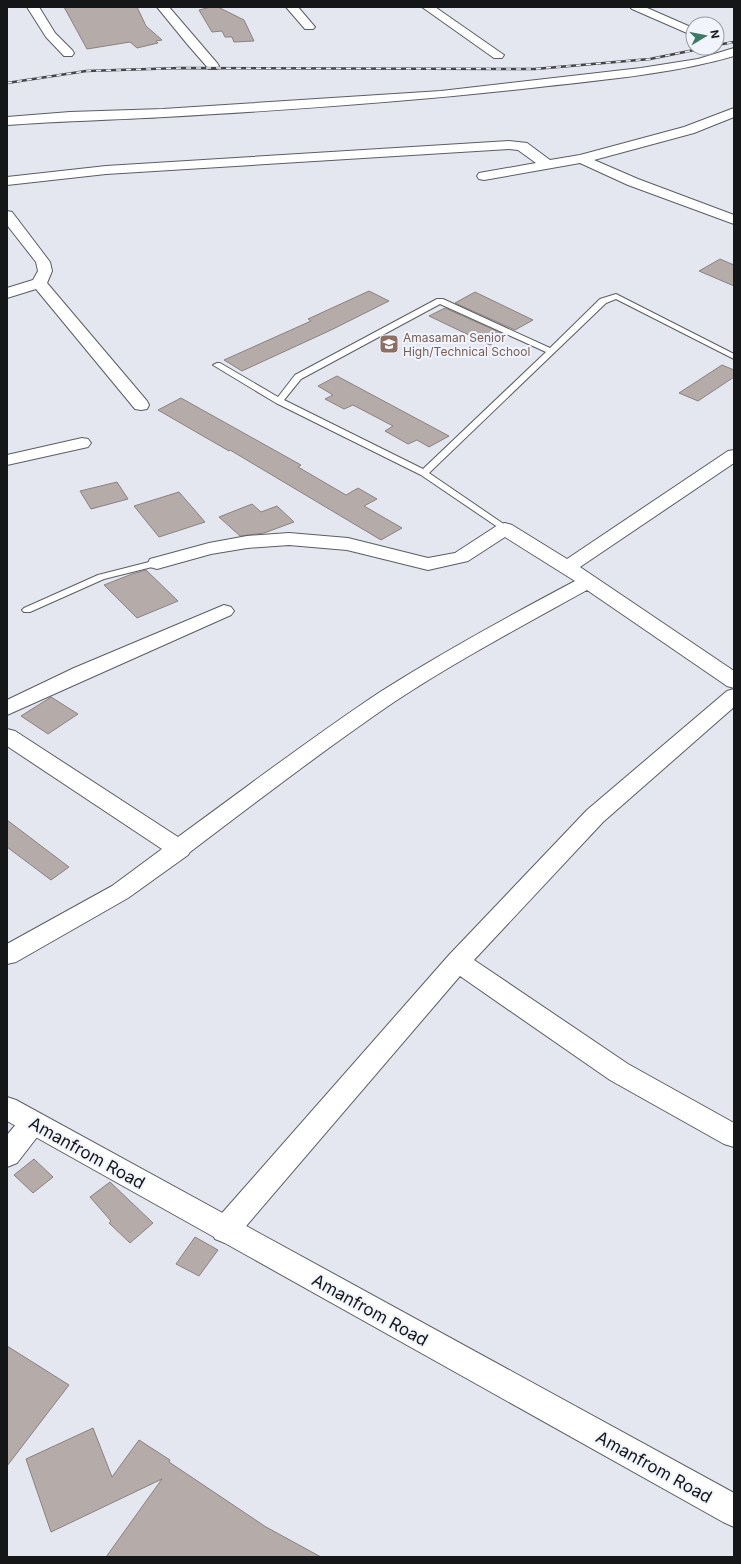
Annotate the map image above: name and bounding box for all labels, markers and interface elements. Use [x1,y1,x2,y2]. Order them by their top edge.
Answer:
north arrow [685,16,725,56]
text: N [707,29,722,40]
place label: Amasaman Senior High/Technical School [403,330,530,359]
school or university icon: Amasaman Senior High/Technical School [378,333,400,355]
street label: Amanfrom Road [26,1113,148,1193]
street label: Amanfrom Road [309,1270,431,1350]
street label: Amanfrom Road [593,1427,715,1507]

